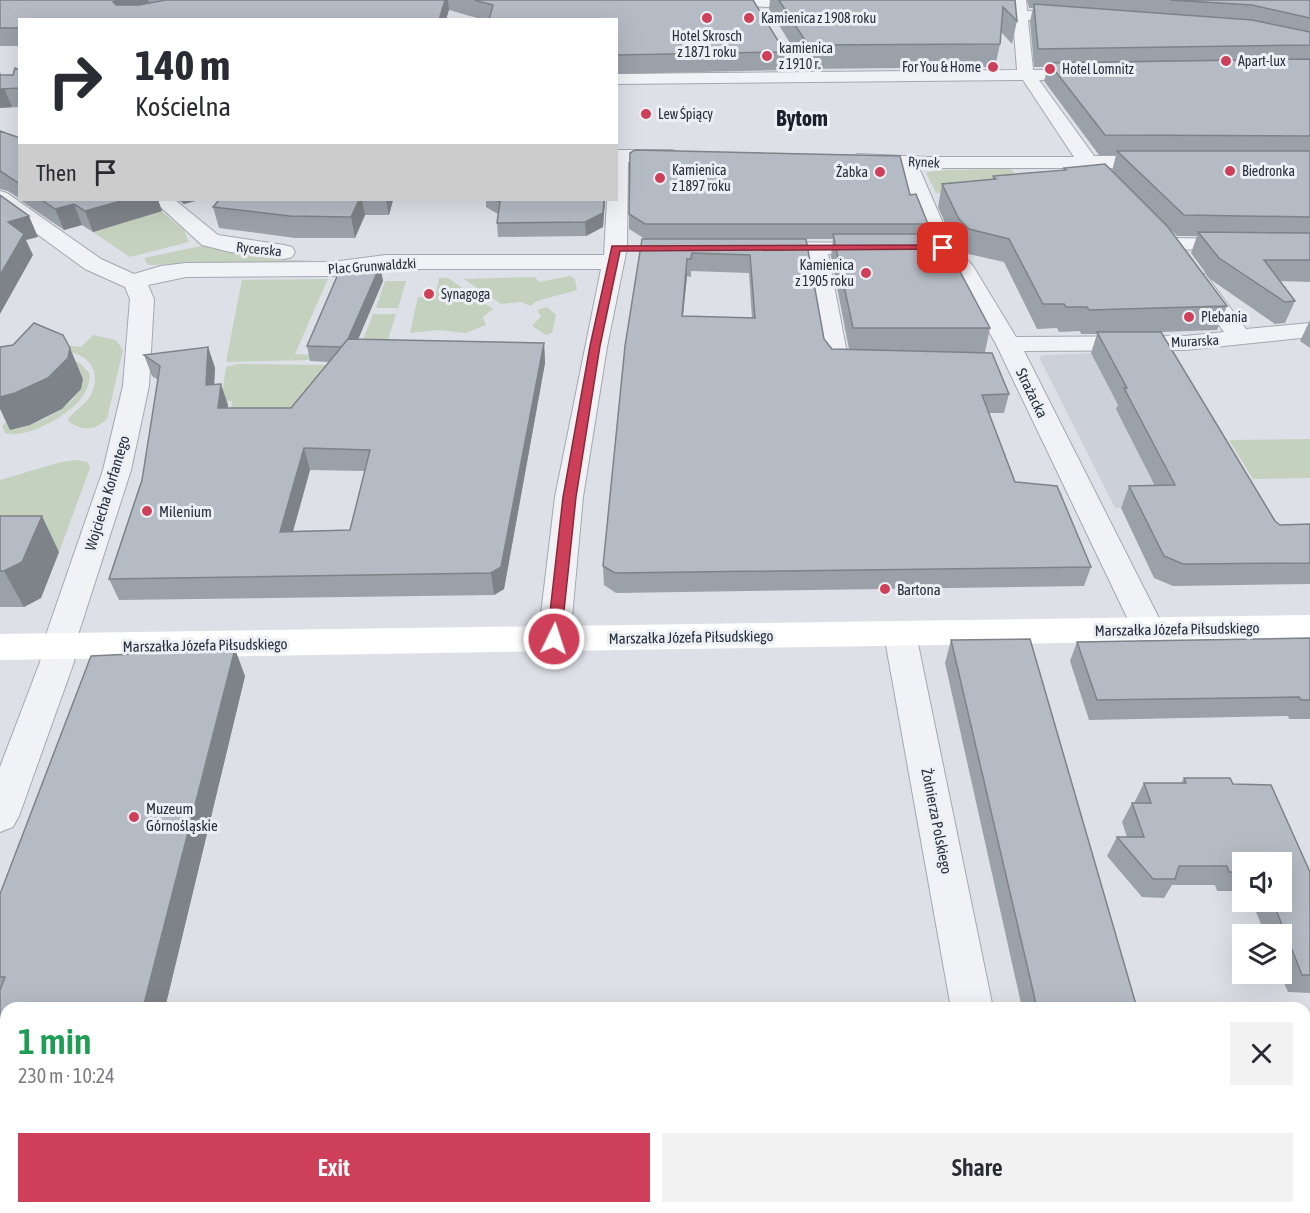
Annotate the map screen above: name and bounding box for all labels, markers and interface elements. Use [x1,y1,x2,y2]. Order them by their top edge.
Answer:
place label: Kamienica z 1908 roku [761,10,876,26]
marker: Hotel Skrosch z 1871 roku [700,11,714,25]
marker: Kamienica z 1908 roku [742,11,756,25]
place label: Hotel Skrosch z 1871 roku [672,28,742,60]
place label: kamienica z 1910 r. [779,40,833,72]
text: 140 m [135,41,230,89]
icon: right [36,42,114,120]
marker: kamienica z 1910 r. [760,49,774,63]
place label: Apart-lux [1238,53,1286,69]
marker: Apart-lux [1219,54,1233,68]
place label: For You & Home [902,59,981,75]
marker: For You & Home [986,60,1000,74]
place label: Hotel Lomnitz [1062,61,1134,77]
marker: Hotel Lomnitz [1043,62,1057,76]
text: Kościelna [135,91,231,122]
district label: Bytom [776,105,828,131]
place label: Lew Śpiący [658,106,713,122]
marker: Lew Śpiący [639,107,653,121]
street label: Rynek [908,153,940,171]
icon: arrive [89,156,122,189]
text: Then [36,160,77,186]
place label: Kamienica z 1897 roku [672,162,731,194]
place label: Biedronka [1242,163,1295,179]
place label: Żabka [836,164,868,180]
marker: Biedronka [1223,164,1237,178]
marker: Żabka [873,165,887,179]
marker: Kamienica z 1897 roku [653,171,667,185]
pin [917,222,968,273]
icon: arrive [926,231,959,264]
street label: Rycerska [235,239,283,259]
street label: Plac Grunwaldzki [327,255,417,277]
place label: Kamienica z 1905 roku [795,257,854,289]
marker: Kamienica z 1905 roku [859,266,873,280]
place label: Synagoga [441,286,490,302]
marker: Synagoga [422,287,436,301]
place label: Plebania [1201,309,1247,325]
marker: Plebania [1182,310,1196,324]
street label: Murarska [1170,332,1220,350]
street label: Strażacka [1013,365,1051,421]
street label: Wojciecha Korfantego [81,433,133,553]
place label: Milenium [159,503,212,520]
marker: Milenium [140,504,154,518]
place label: Bartona [897,581,941,598]
marker: Bartona [878,582,892,596]
position arrow [522,607,586,671]
street label: Marszałka Józefa Piłsudskiego [1095,619,1259,639]
street label: Marszałka Józefa Piłsudskiego [609,627,773,647]
street label: Marszałka Józefa Piłsudskiego [123,635,287,655]
street label: Żołnierza Polskiego [918,767,956,875]
place label: Muzeum Górnośląskie [146,800,218,834]
marker: Muzeum Górnośląskie [127,810,141,824]
map controls [1232,852,1292,984]
button: sound [1232,852,1292,912]
button: layers [1232,924,1292,984]
text: 1 min [18,1020,92,1062]
button: close [1230,1022,1293,1085]
text: 230 m · 10:24 [18,1064,115,1087]
button: Exit [18,1133,650,1202]
button: Share [662,1133,1293,1202]

